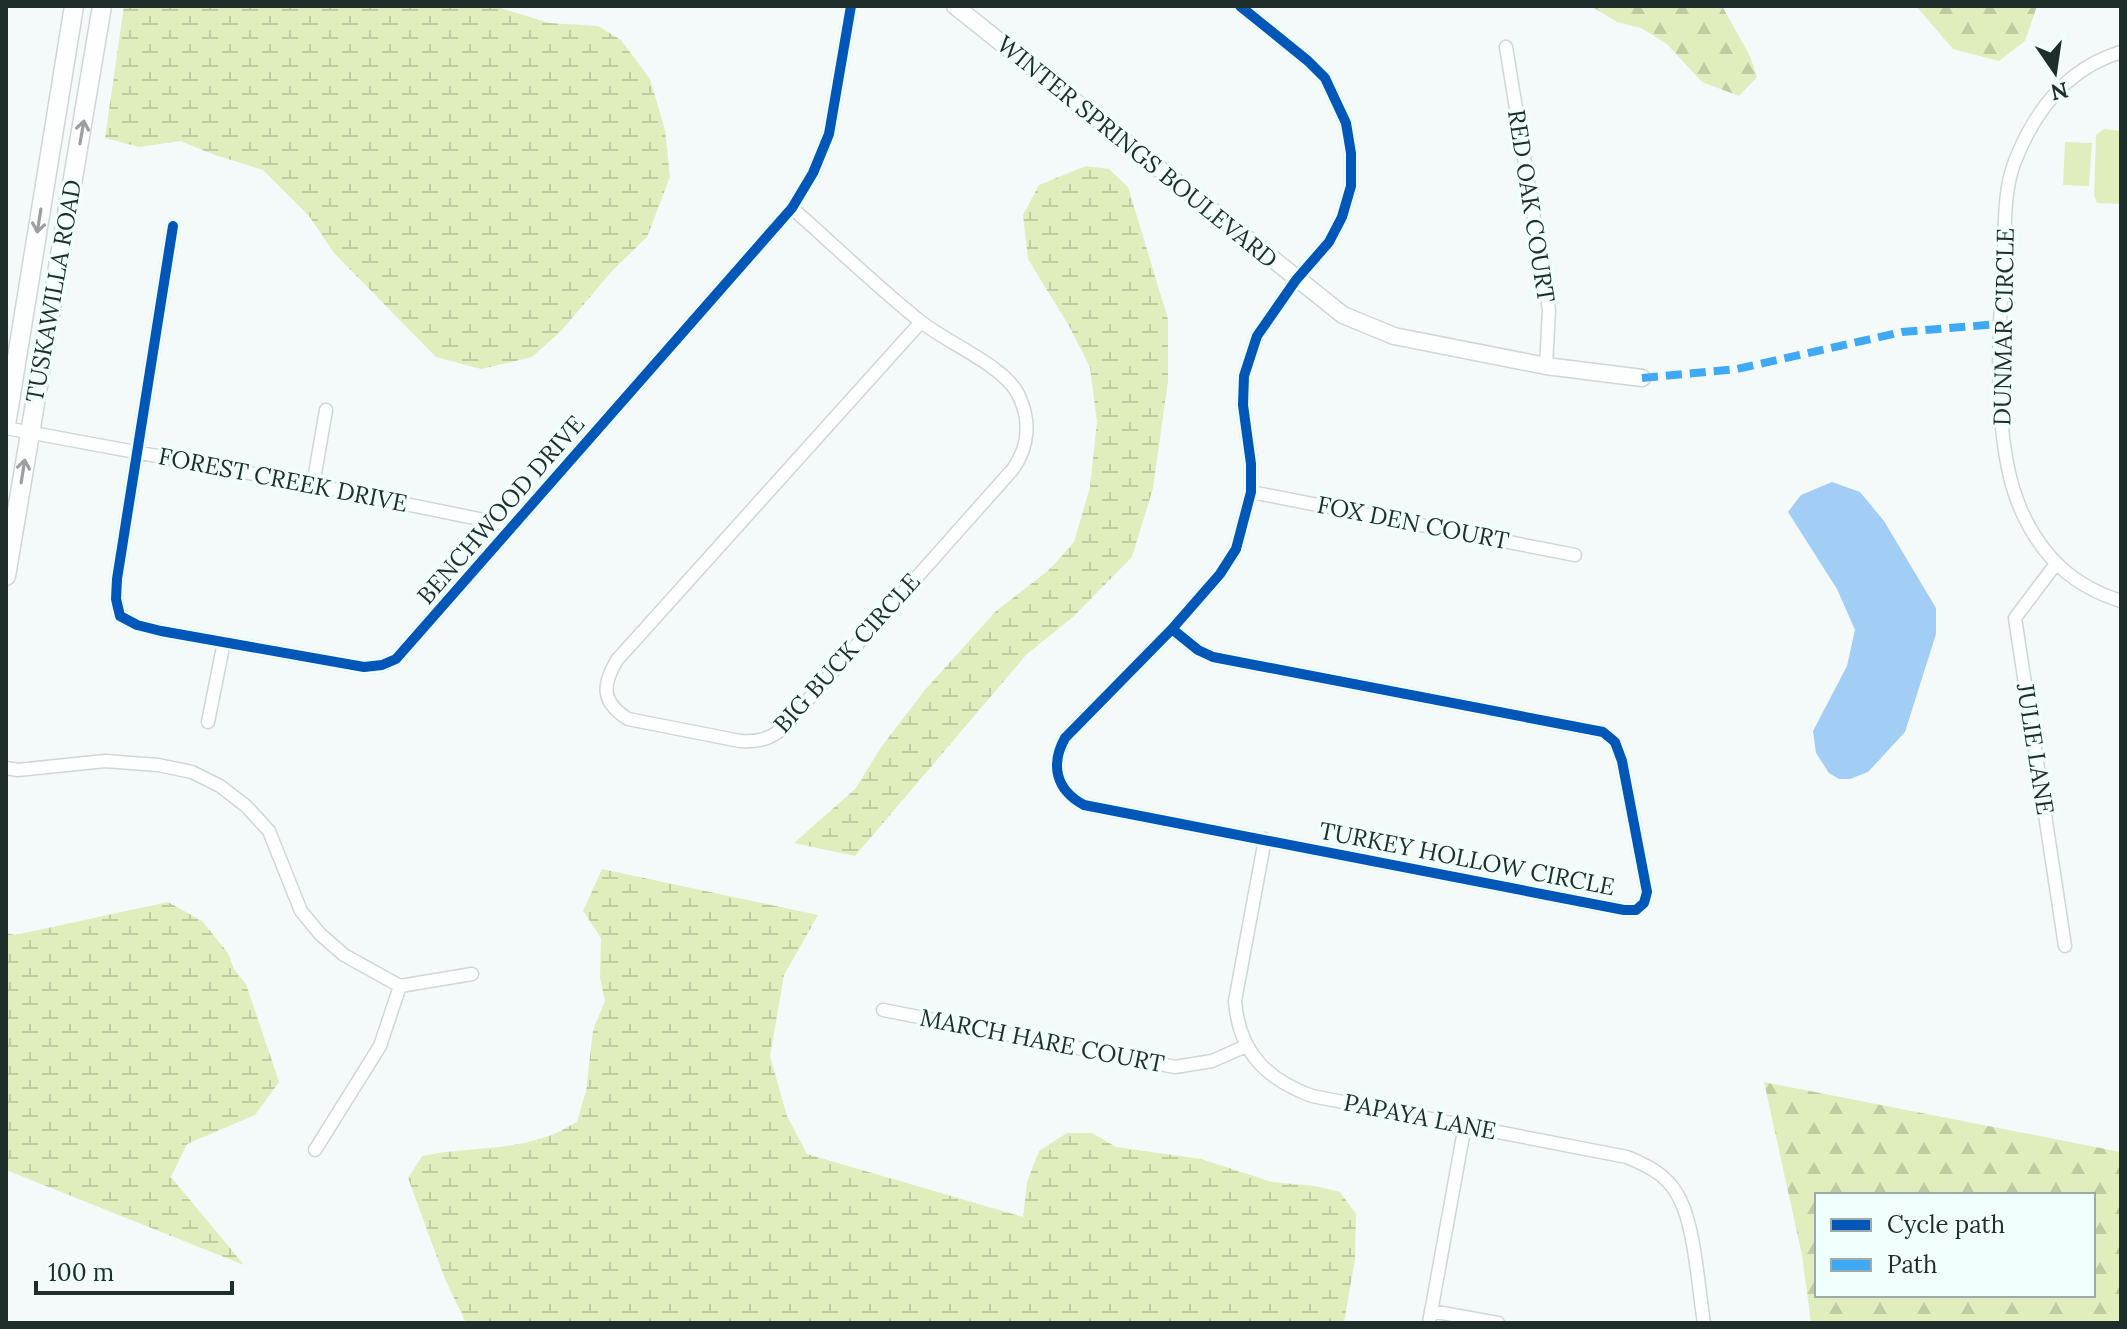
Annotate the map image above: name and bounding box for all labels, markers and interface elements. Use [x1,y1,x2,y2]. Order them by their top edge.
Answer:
street label: WINTER SPRINGS BOULEVARD [991,29,1284,275]
north arrow [2015,32,2095,112]
text: N [2048,76,2071,107]
street label: RED OAK COURT [1501,107,1562,305]
one-way arrow [75,120,90,145]
street label: TUSKAWILLA ROAD [19,177,88,405]
one-way arrow [31,208,46,233]
street label: DUNMAR CIRCLE [1986,228,2021,426]
street label: BENCHWOOD DRIVE [410,409,591,611]
street label: FOREST CREEK DRIVE [156,440,410,519]
one-way arrow [16,459,31,484]
street label: FOX DEN COURT [1315,489,1512,556]
street label: BIG BUCK CIRCLE [767,566,927,739]
street label: JULIE LANE [2010,680,2061,817]
street label: TURKEY HOLLOW CIRCLE [1317,815,1617,902]
street label: MARCH HARE COURT [917,1002,1167,1079]
street label: PAPAYA LANE [1341,1087,1499,1147]
legend [1815,1193,2095,1297]
text: Cycle path [1887,1209,2005,1240]
scale bar [36,1245,232,1295]
text: Path [1887,1249,1937,1280]
text: 100 m [48,1257,114,1288]

